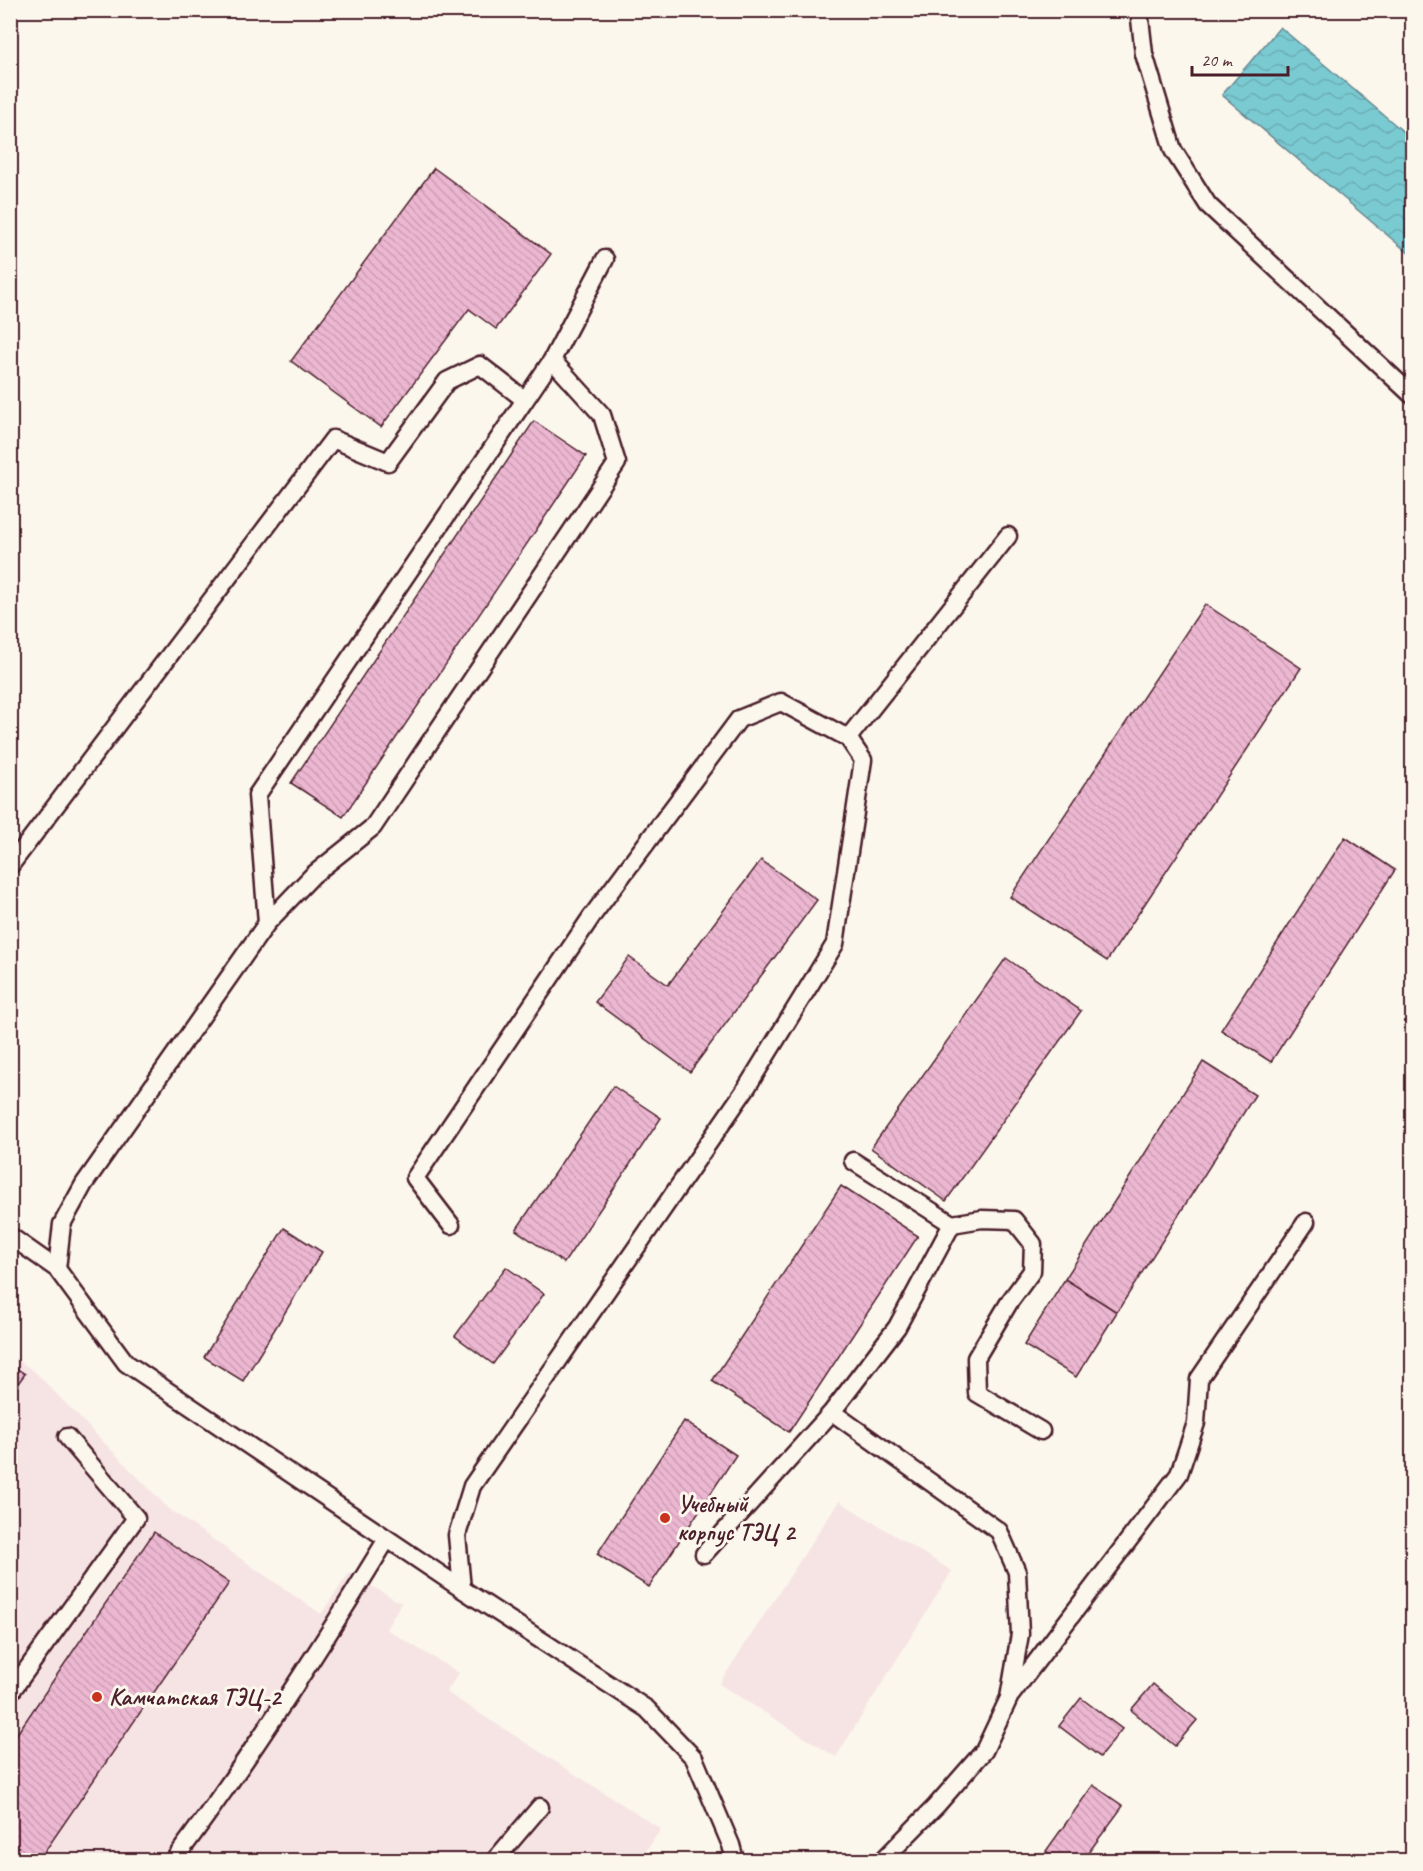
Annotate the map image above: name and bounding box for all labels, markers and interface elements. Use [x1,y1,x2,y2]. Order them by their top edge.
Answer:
scale bar [1192,39,1288,77]
text: 20 m [1201,49,1234,71]
place label: Учебный корпус ТЭЦ 2 [677,1489,797,1547]
marker: Учебный корпус ТЭЦ 2 [658,1511,672,1525]
place label: Камчатская ТЭЦ-2 [109,1682,283,1712]
marker: Камчатская ТЭЦ-2 [90,1690,104,1704]

